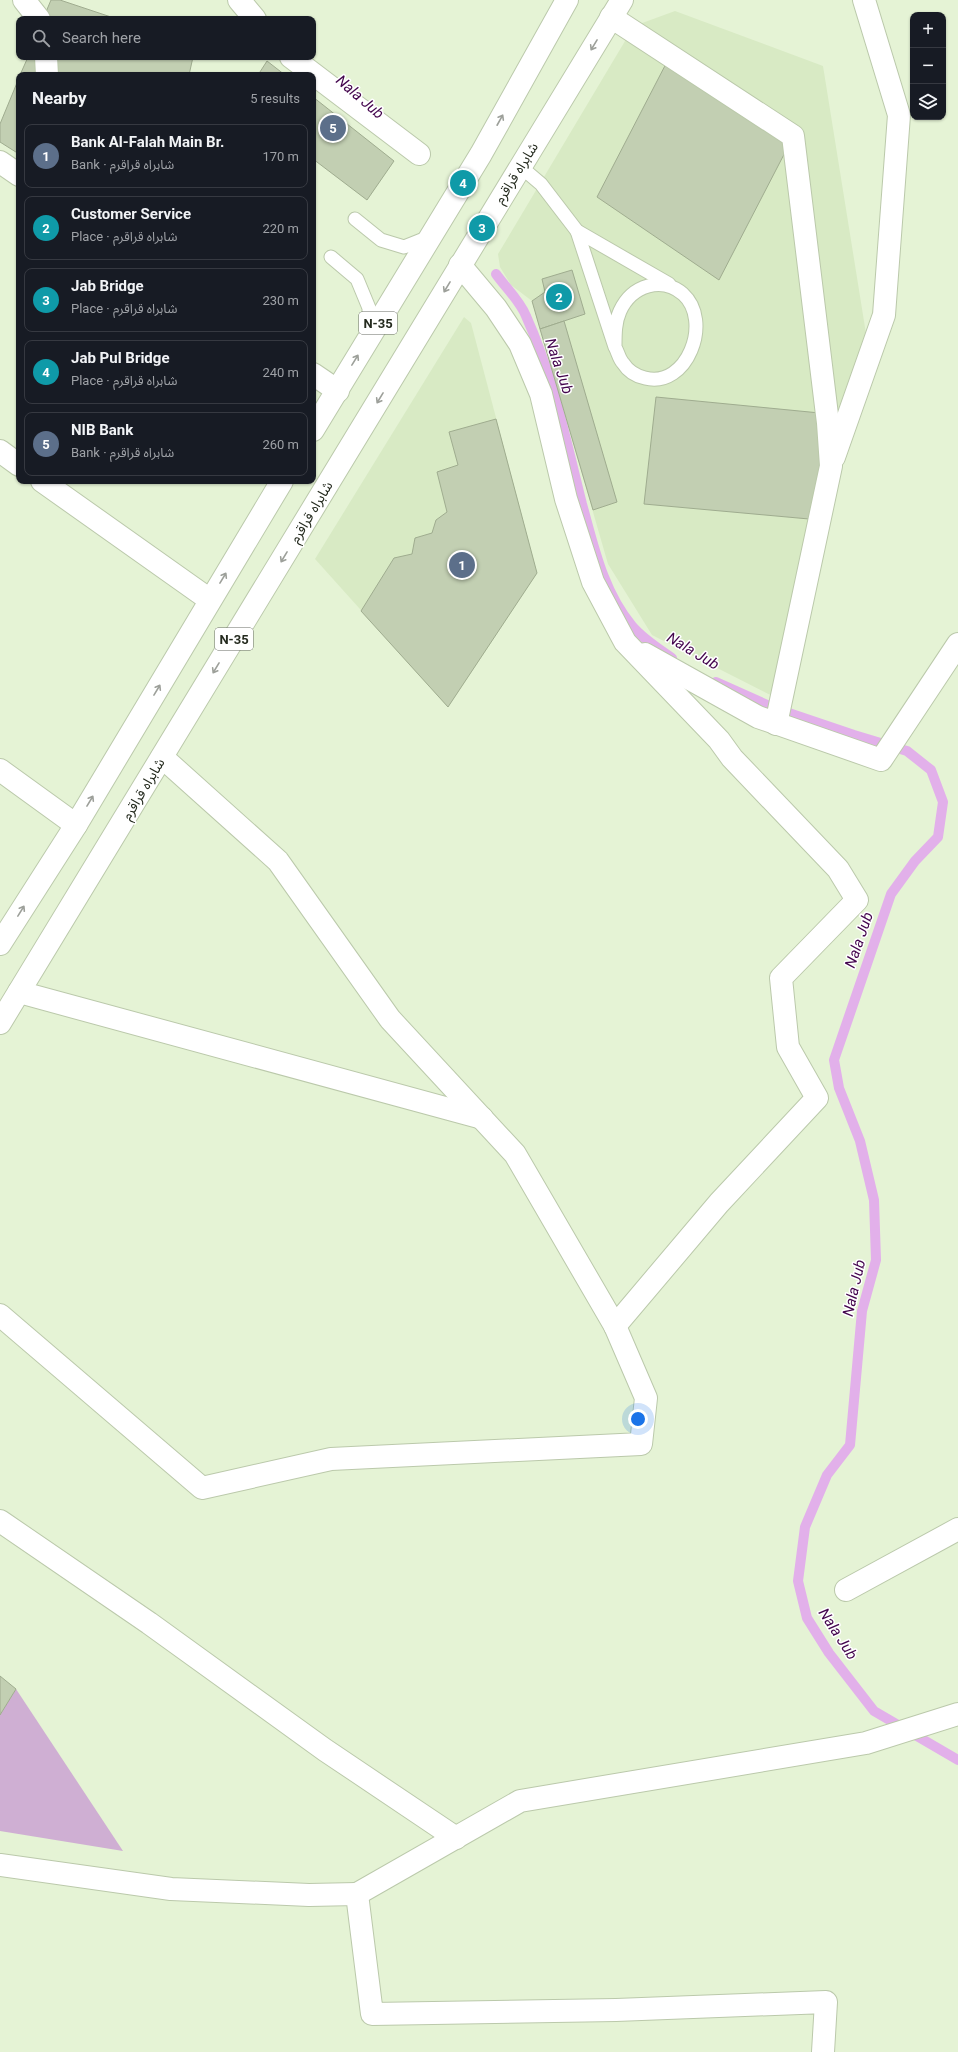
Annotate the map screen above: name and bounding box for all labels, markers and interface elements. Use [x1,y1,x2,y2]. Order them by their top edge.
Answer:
map controls [910,12,946,120]
button: + [910,12,946,48]
search box [16,16,316,60]
icon: search [30,27,52,49]
text: Search here [62,29,141,47]
one-way arrow [590,39,598,51]
button: − [910,48,946,84]
water label: Nala Jub [332,71,388,123]
button: layers [910,84,946,120]
text: Nearby [32,88,87,108]
text: 5 results [250,91,300,106]
pin: 5 [320,113,346,143]
one-way arrow [496,114,504,126]
text: Bank Al-Falah Main Br. [71,133,224,151]
street label: شاہراہ قراقرم [491,139,544,208]
text: 1 [42,149,50,164]
text: 170 m [262,149,299,164]
text: Bank · شاہراہ قراقرم [71,157,174,172]
pin: 4 [450,168,476,198]
text: Customer Service [71,205,191,223]
pin: 3 [469,213,495,243]
text: 2 [42,221,50,236]
text: 220 m [262,221,299,236]
text: Place · شاہراہ قراقرم [71,229,177,244]
text: Jab Bridge [71,277,144,295]
one-way arrow [443,281,451,293]
pin: 2 [546,282,572,312]
text: 3 [42,293,50,308]
text: 230 m [262,293,299,308]
text: Place · شاہراہ قراقرم [71,301,177,316]
road number: N-35 [359,312,397,334]
water label: Nala Jub [541,336,577,396]
text: Jab Pul Bridge [71,349,170,367]
one-way arrow [351,355,359,366]
text: 4 [42,365,50,380]
text: 240 m [262,365,299,380]
text: Place · شاہراہ قراقرم [71,373,177,388]
one-way arrow [376,392,384,403]
text: NIB Bank [71,421,133,439]
text: 5 [42,437,50,452]
text: 260 m [262,437,299,452]
text: Bank · شاہراہ قراقرم [71,445,174,460]
street label: شاہراہ قراقرم [286,478,338,547]
pin: 1 [449,550,475,580]
one-way arrow [279,551,287,563]
one-way arrow [220,572,228,584]
road number: N-35 [215,628,253,650]
water label: Nala Jub [664,628,722,674]
one-way arrow [212,662,220,674]
one-way arrow [153,684,161,696]
street label: شاہراہ قراقرم [118,755,170,824]
one-way arrow [86,796,94,807]
one-way arrow [17,906,25,917]
water label: Nala Jub [841,910,877,970]
water label: Nala Jub [839,1258,869,1318]
your location [628,1409,648,1429]
water label: Nala Jub [815,1605,861,1663]

